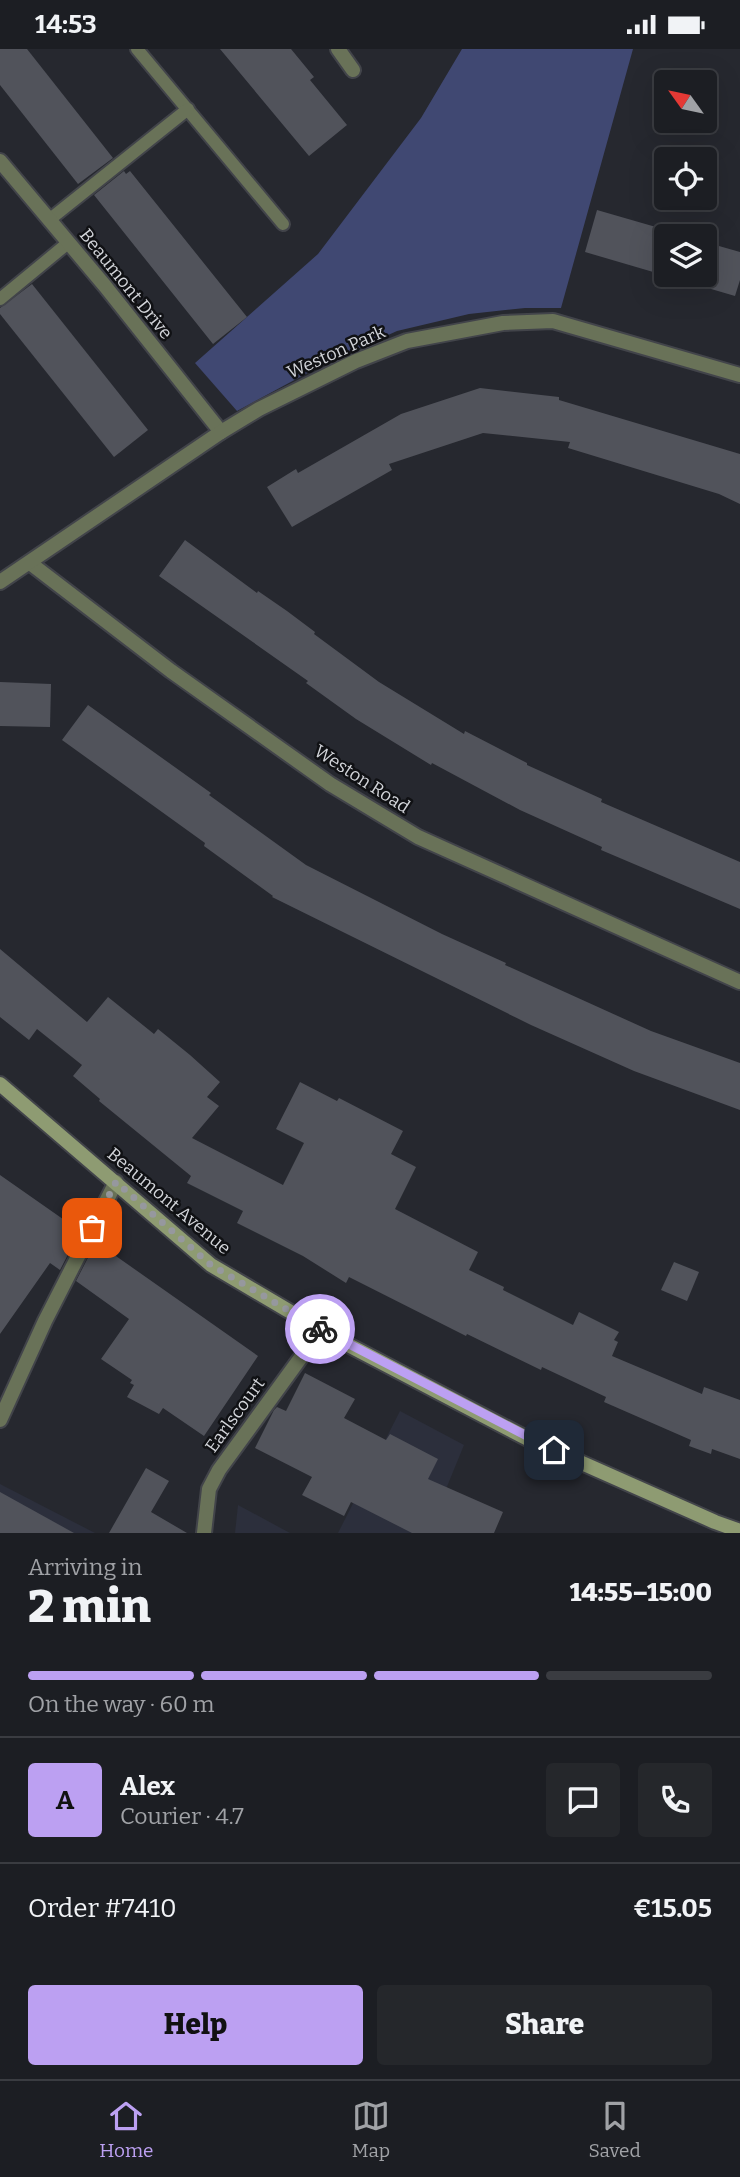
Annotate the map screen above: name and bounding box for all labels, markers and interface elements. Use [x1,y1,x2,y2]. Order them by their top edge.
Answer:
text: 14:53 [35,9,97,40]
north arrow [654,70,718,133]
map controls [654,70,717,287]
button: locate [654,147,717,210]
street label: Beaumont Drive [75,224,177,344]
button: layers [654,224,717,287]
street label: Weston Park [284,320,389,383]
street label: Weston Road [310,740,414,818]
street label: Beaumont Avenue [103,1143,235,1259]
pin [62,1198,122,1258]
icon: bag [73,1209,111,1247]
courier [285,1294,355,1364]
icon: bike [301,1310,339,1348]
street label: Earlscourt [201,1373,270,1457]
pin [524,1420,584,1480]
icon: home [535,1431,573,1469]
text: Arriving in [28,1553,142,1581]
text: 14:55–15:00 [570,1577,712,1608]
text: 2 min [28,1579,151,1634]
text: On the way · 60 m [28,1690,214,1718]
button: chat [546,1763,620,1837]
button: phone [638,1763,712,1837]
text: Alex [120,1771,175,1802]
text: A [56,1785,74,1816]
text: Courier · 4.7 [120,1802,244,1830]
text: Order #7410 [28,1893,177,1924]
text: €15.05 [633,1893,712,1924]
button: Help [28,1985,363,2065]
button: Share [377,1985,712,2065]
tab: Home [99,2097,153,2162]
tab: Map [352,2097,390,2162]
tab: Saved [589,2097,641,2162]

